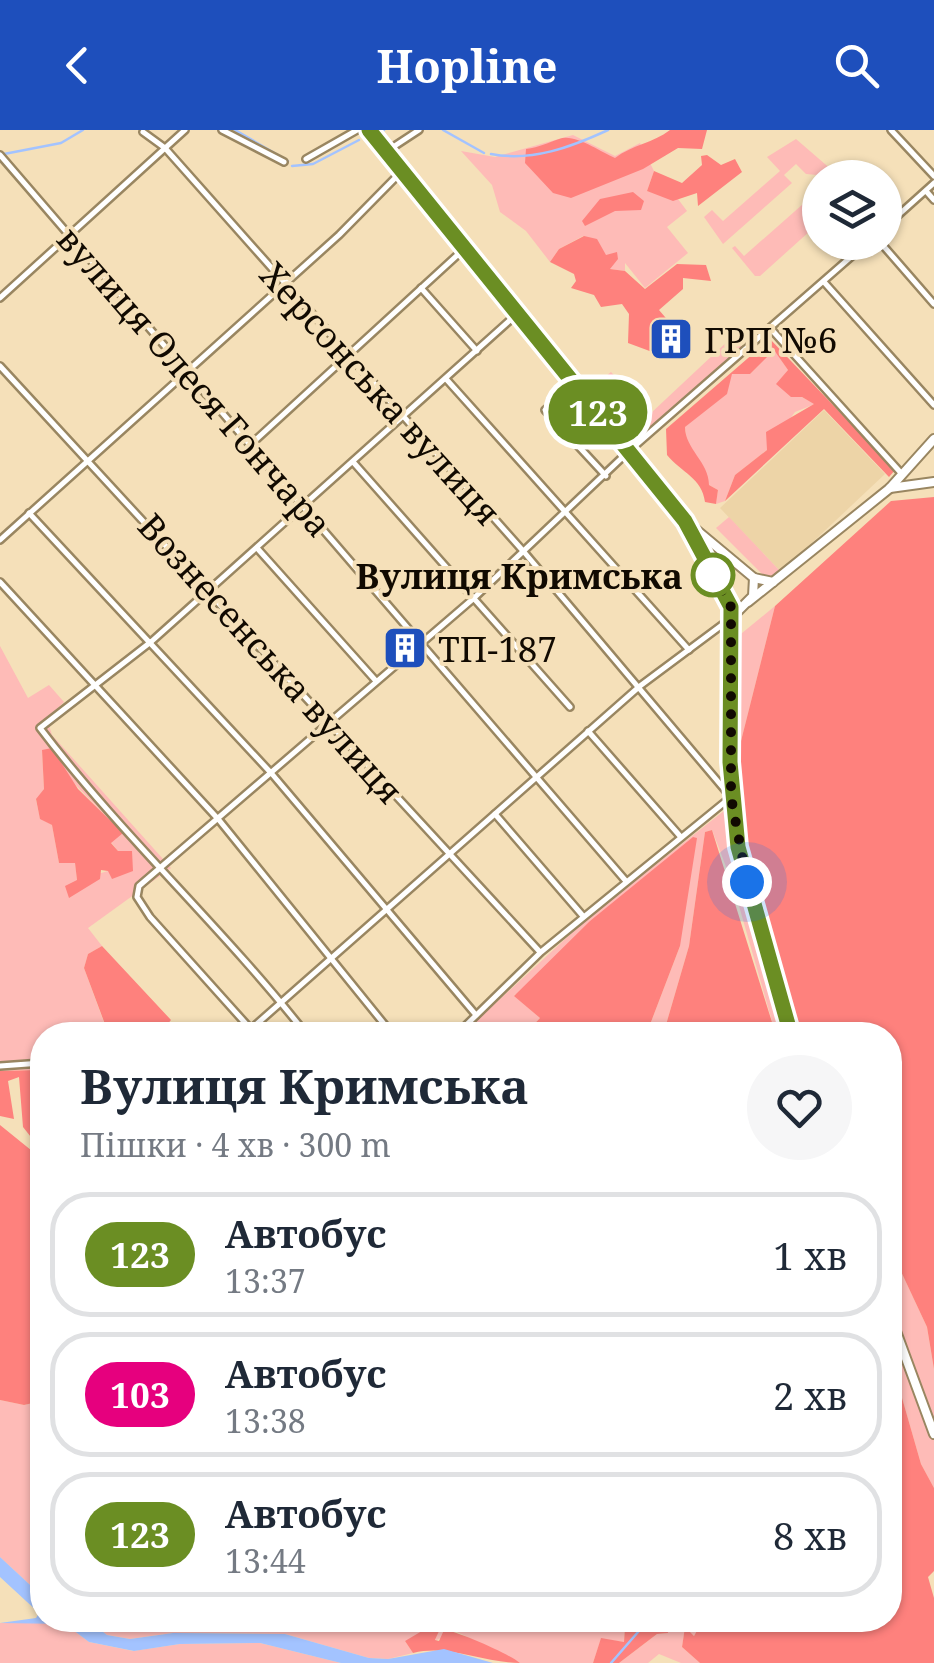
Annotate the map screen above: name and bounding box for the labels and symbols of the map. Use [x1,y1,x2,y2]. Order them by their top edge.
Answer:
street label: вулиця Олеся Гончара [47,216,343,546]
street label: Херсонська вулиця [250,252,512,534]
building icon: ГРП №6 [648,316,694,362]
place label: ГРП №6 [704,316,837,363]
line badge: 123 [540,380,656,444]
street label: Вознесенська вулиця [128,503,414,813]
place label: Вулиця Кримська [356,552,683,599]
marker: Вулиця Кримська [692,554,734,596]
building icon: ТП-187 [382,625,428,671]
place label: ТП-187 [438,625,557,672]
your location [722,857,772,907]

